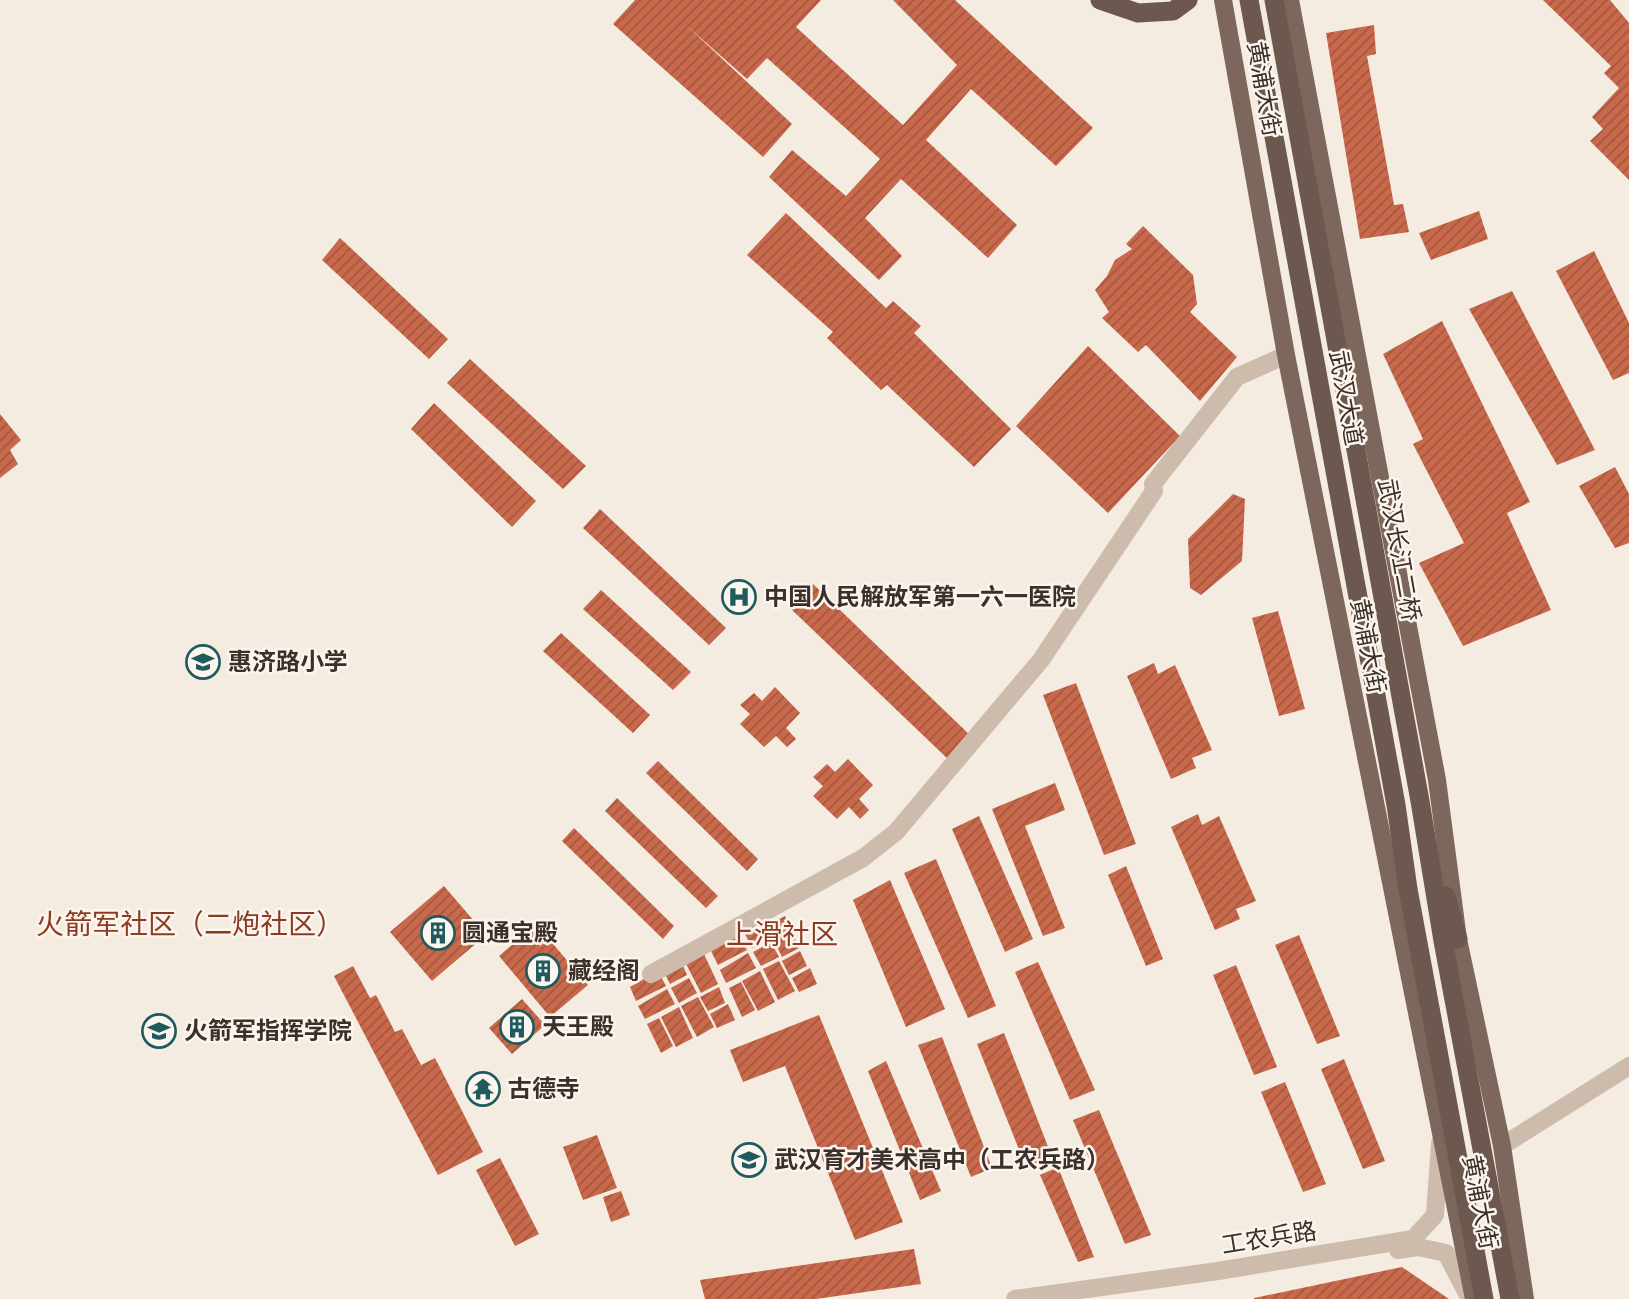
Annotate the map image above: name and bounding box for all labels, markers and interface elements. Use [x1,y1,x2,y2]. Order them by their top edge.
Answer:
street label: 黄浦大街 [1243,39,1287,139]
street label: 武汉大道 [1325,348,1369,448]
street label: 武汉长江二桥 [1374,476,1426,623]
hospital icon: 中国人民解放军第一六一医院 [720,578,758,616]
place label: 中国人民解放军第一六一医院 [764,582,1076,610]
street label: 黄浦大街 [1346,596,1392,696]
school or university icon: 惠济路小学 [184,643,222,681]
place label: 惠济路小学 [228,647,348,675]
district label: 火箭军社区（二炮社区） [36,907,344,940]
building icon: 圆通宝殿 [419,914,457,952]
district label: 上滑社区 [726,917,838,950]
place label: 圆通宝殿 [462,918,558,946]
building icon: 藏经阁 [524,952,562,990]
place label: 藏经阁 [568,956,640,984]
building icon: 天王殿 [498,1008,536,1046]
school or university icon: 火箭军指挥学院 [140,1012,178,1050]
place label: 天王殿 [542,1012,614,1040]
place label: 火箭军指挥学院 [184,1016,352,1044]
temple icon: 古德寺 [464,1070,502,1108]
place label: 古德寺 [508,1074,580,1102]
school or university icon: 武汉育才美术高中（工农兵路） [730,1141,768,1179]
place label: 武汉育才美术高中（工农兵路） [774,1145,1110,1173]
street label: 黄浦大街 [1458,1152,1504,1252]
street label: 工农兵路 [1219,1216,1318,1258]

